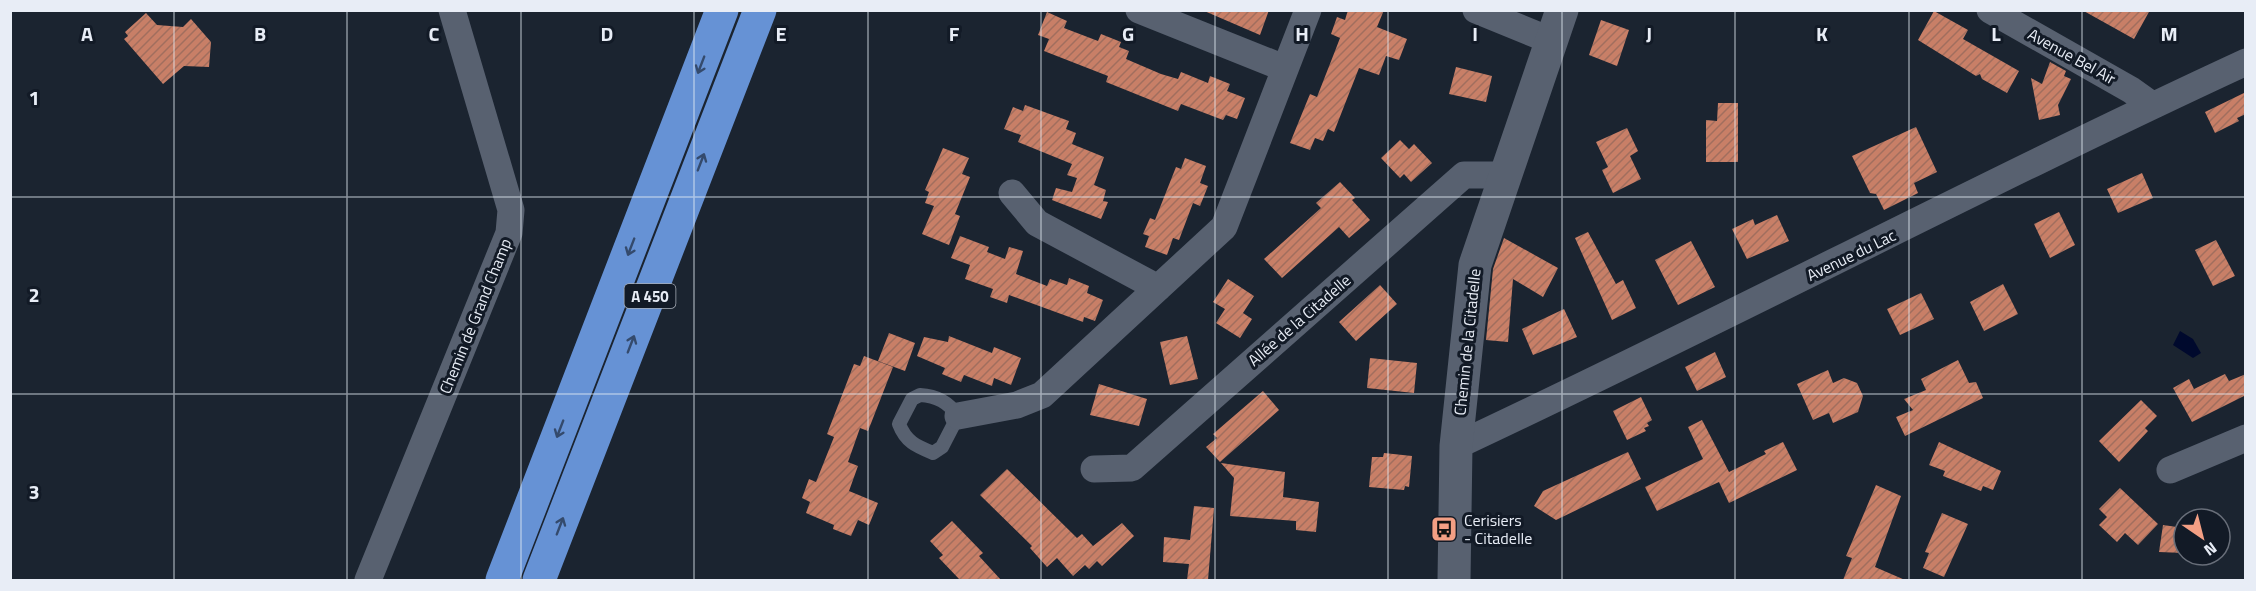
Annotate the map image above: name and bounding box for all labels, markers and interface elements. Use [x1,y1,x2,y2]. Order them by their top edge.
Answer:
text: A [81,18,93,49]
text: B [254,18,266,49]
text: C [429,18,440,49]
text: D [601,18,613,49]
text: E [775,18,787,49]
text: F [949,18,960,49]
text: G [1122,18,1134,49]
text: H [1295,18,1309,49]
text: I [1472,18,1478,49]
text: J [1646,18,1652,49]
text: K [1816,18,1828,49]
text: L [1991,18,2001,49]
text: M [2160,18,2178,49]
street label: Avenue Bel Air [2024,22,2121,90]
one-way arrow [695,55,706,74]
text: 1 [28,82,40,113]
one-way arrow [697,154,708,172]
street label: Avenue du Lac [1802,223,1900,287]
street label: Chemin de Grand Champ [433,235,517,397]
one-way arrow [625,237,636,256]
street label: Chemin de la Citadelle [1447,267,1487,417]
street label: Allée de la Citadelle [1242,268,1356,372]
text: 2 [28,279,40,310]
road number: A 450 [624,284,676,308]
one-way arrow [626,335,637,354]
one-way arrow [554,419,565,438]
text: 3 [28,476,40,507]
north arrow [2172,507,2232,567]
place label: Cerisiers - Citadelle [1464,508,1532,550]
bus stop icon: Cerisiers - Citadelle [1429,514,1459,544]
one-way arrow [556,517,567,536]
text: N [2199,536,2222,562]

